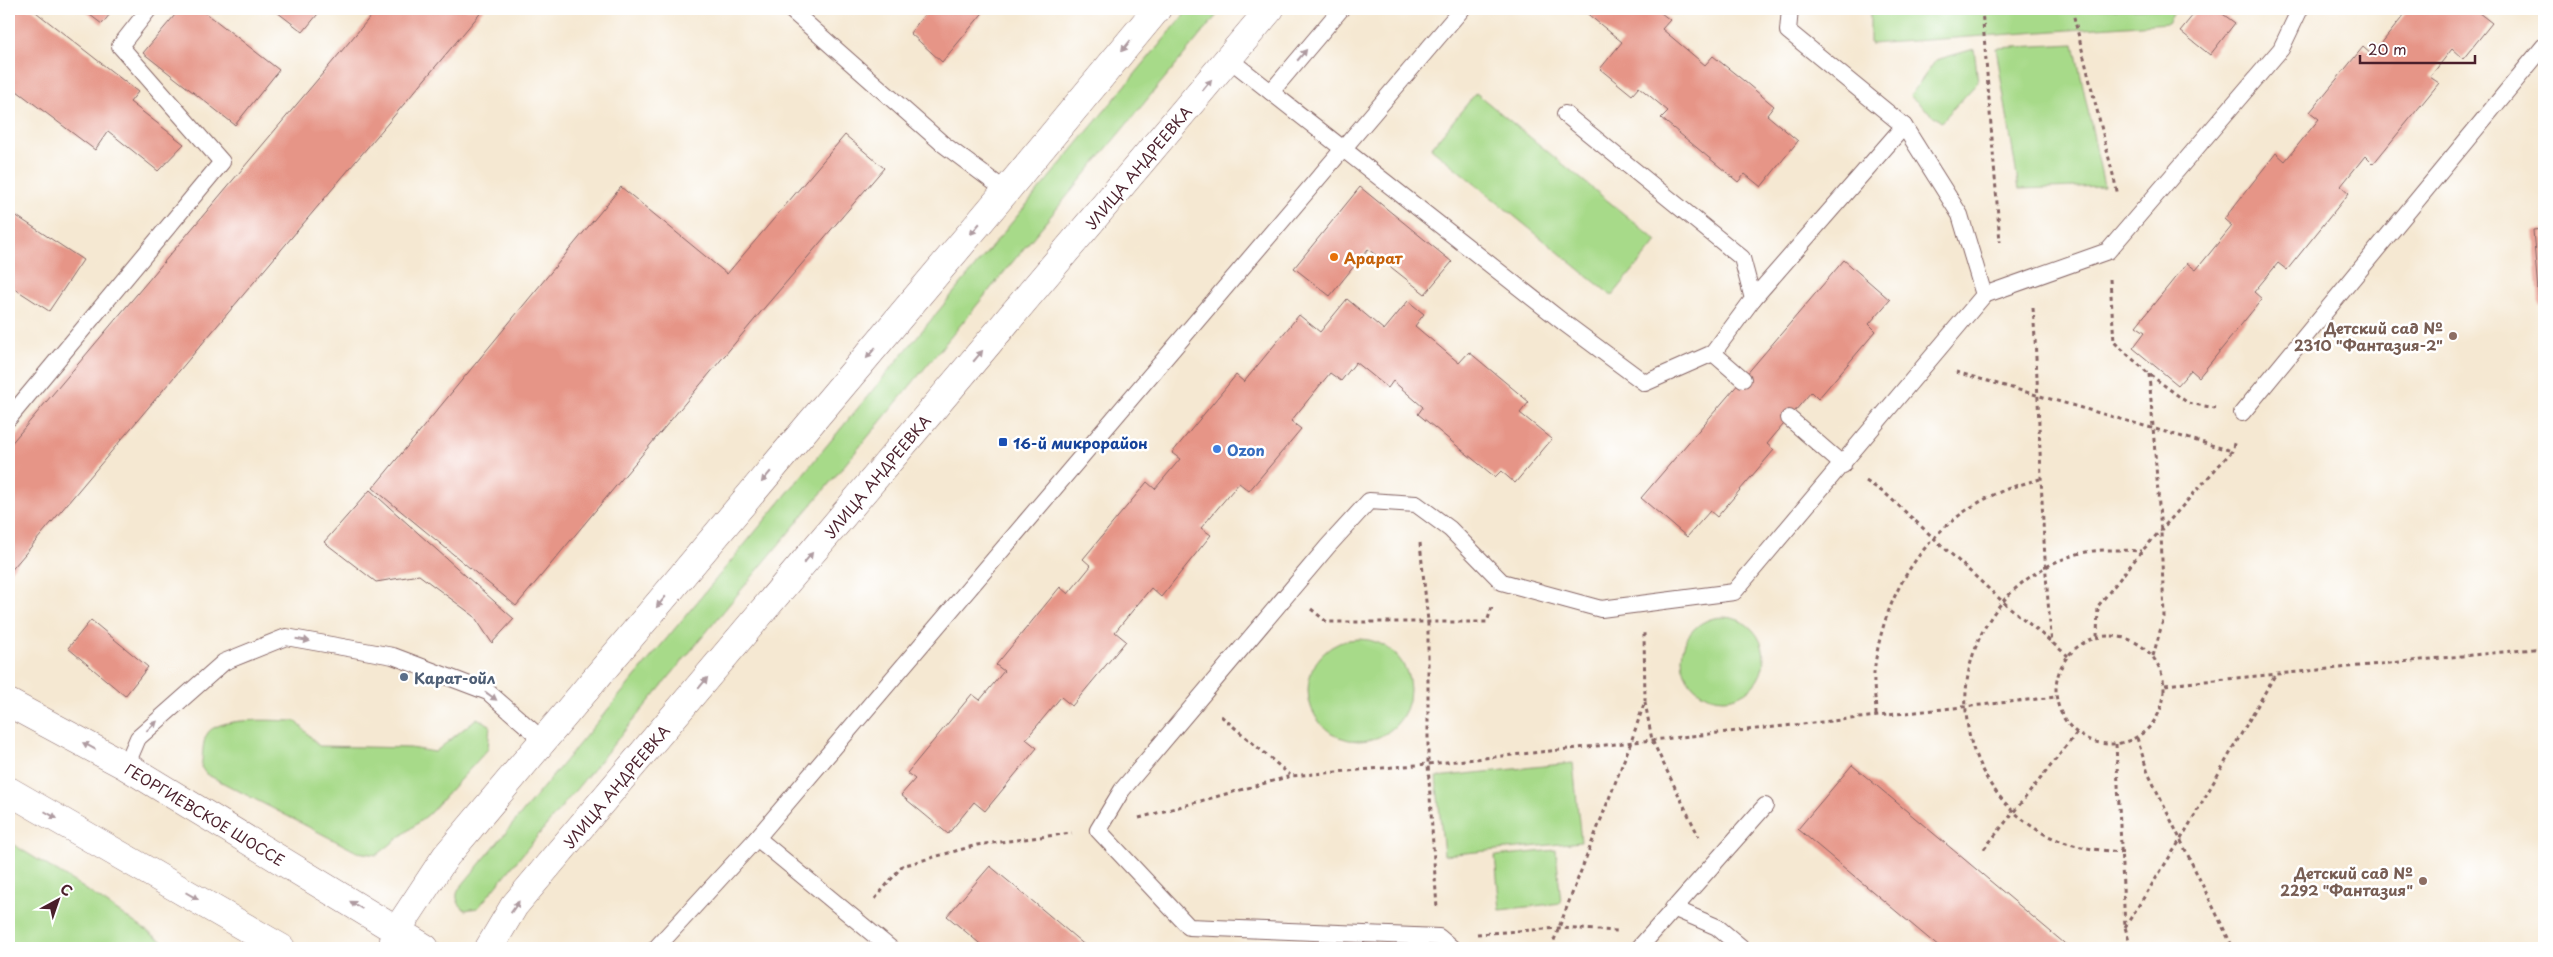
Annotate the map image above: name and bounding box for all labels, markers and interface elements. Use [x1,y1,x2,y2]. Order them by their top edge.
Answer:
scale bar [2360,32,2476,64]
text: 20 m [2368,37,2407,60]
one-way arrow [1120,40,1131,53]
one-way arrow [1296,49,1307,61]
one-way arrow [1201,79,1212,91]
street label: УЛИЦА АНДРЕЕВКА [1079,100,1197,234]
one-way arrow [969,222,981,234]
place label: Арарат [1344,246,1404,269]
marker: Арарат [1328,251,1340,263]
place label: Детский сад № 2310 "Фантазия-2" [2294,316,2443,356]
marker: Детский сад № 2310 "Фантазия-2" [2447,330,2459,342]
one-way arrow [865,346,876,359]
one-way arrow [972,350,983,362]
street label: УЛИЦА АНДРЕЕВКА [818,409,936,543]
place label: 16-й микрорайон [1013,431,1148,454]
marker: 16-й микрорайон [997,436,1009,448]
place label: Ozon [1227,438,1265,461]
marker: Ozon [1211,443,1223,455]
one-way arrow [760,471,772,483]
one-way arrow [802,552,813,565]
one-way arrow [656,595,667,608]
one-way arrow [295,636,311,644]
place label: Карат-ойл [414,666,495,689]
marker: Карат-ойл [398,671,410,683]
one-way arrow [697,677,709,689]
one-way arrow [484,691,498,701]
street label: УЛИЦА АНДРЕЕВКА [557,719,675,853]
one-way arrow [146,720,158,732]
one-way arrow [82,742,97,750]
street label: ГЕОРГИЕВСКОЕ ШОССЕ [121,757,289,871]
one-way arrow [44,811,59,819]
place label: Детский сад № 2292 "Фантазия" [2280,861,2413,901]
north arrow [32,874,82,924]
marker: Детский сад № 2292 "Фантазия" [2417,875,2429,887]
text: С [56,878,77,901]
one-way arrow [184,892,199,900]
one-way arrow [349,900,362,909]
one-way arrow [510,900,520,914]

